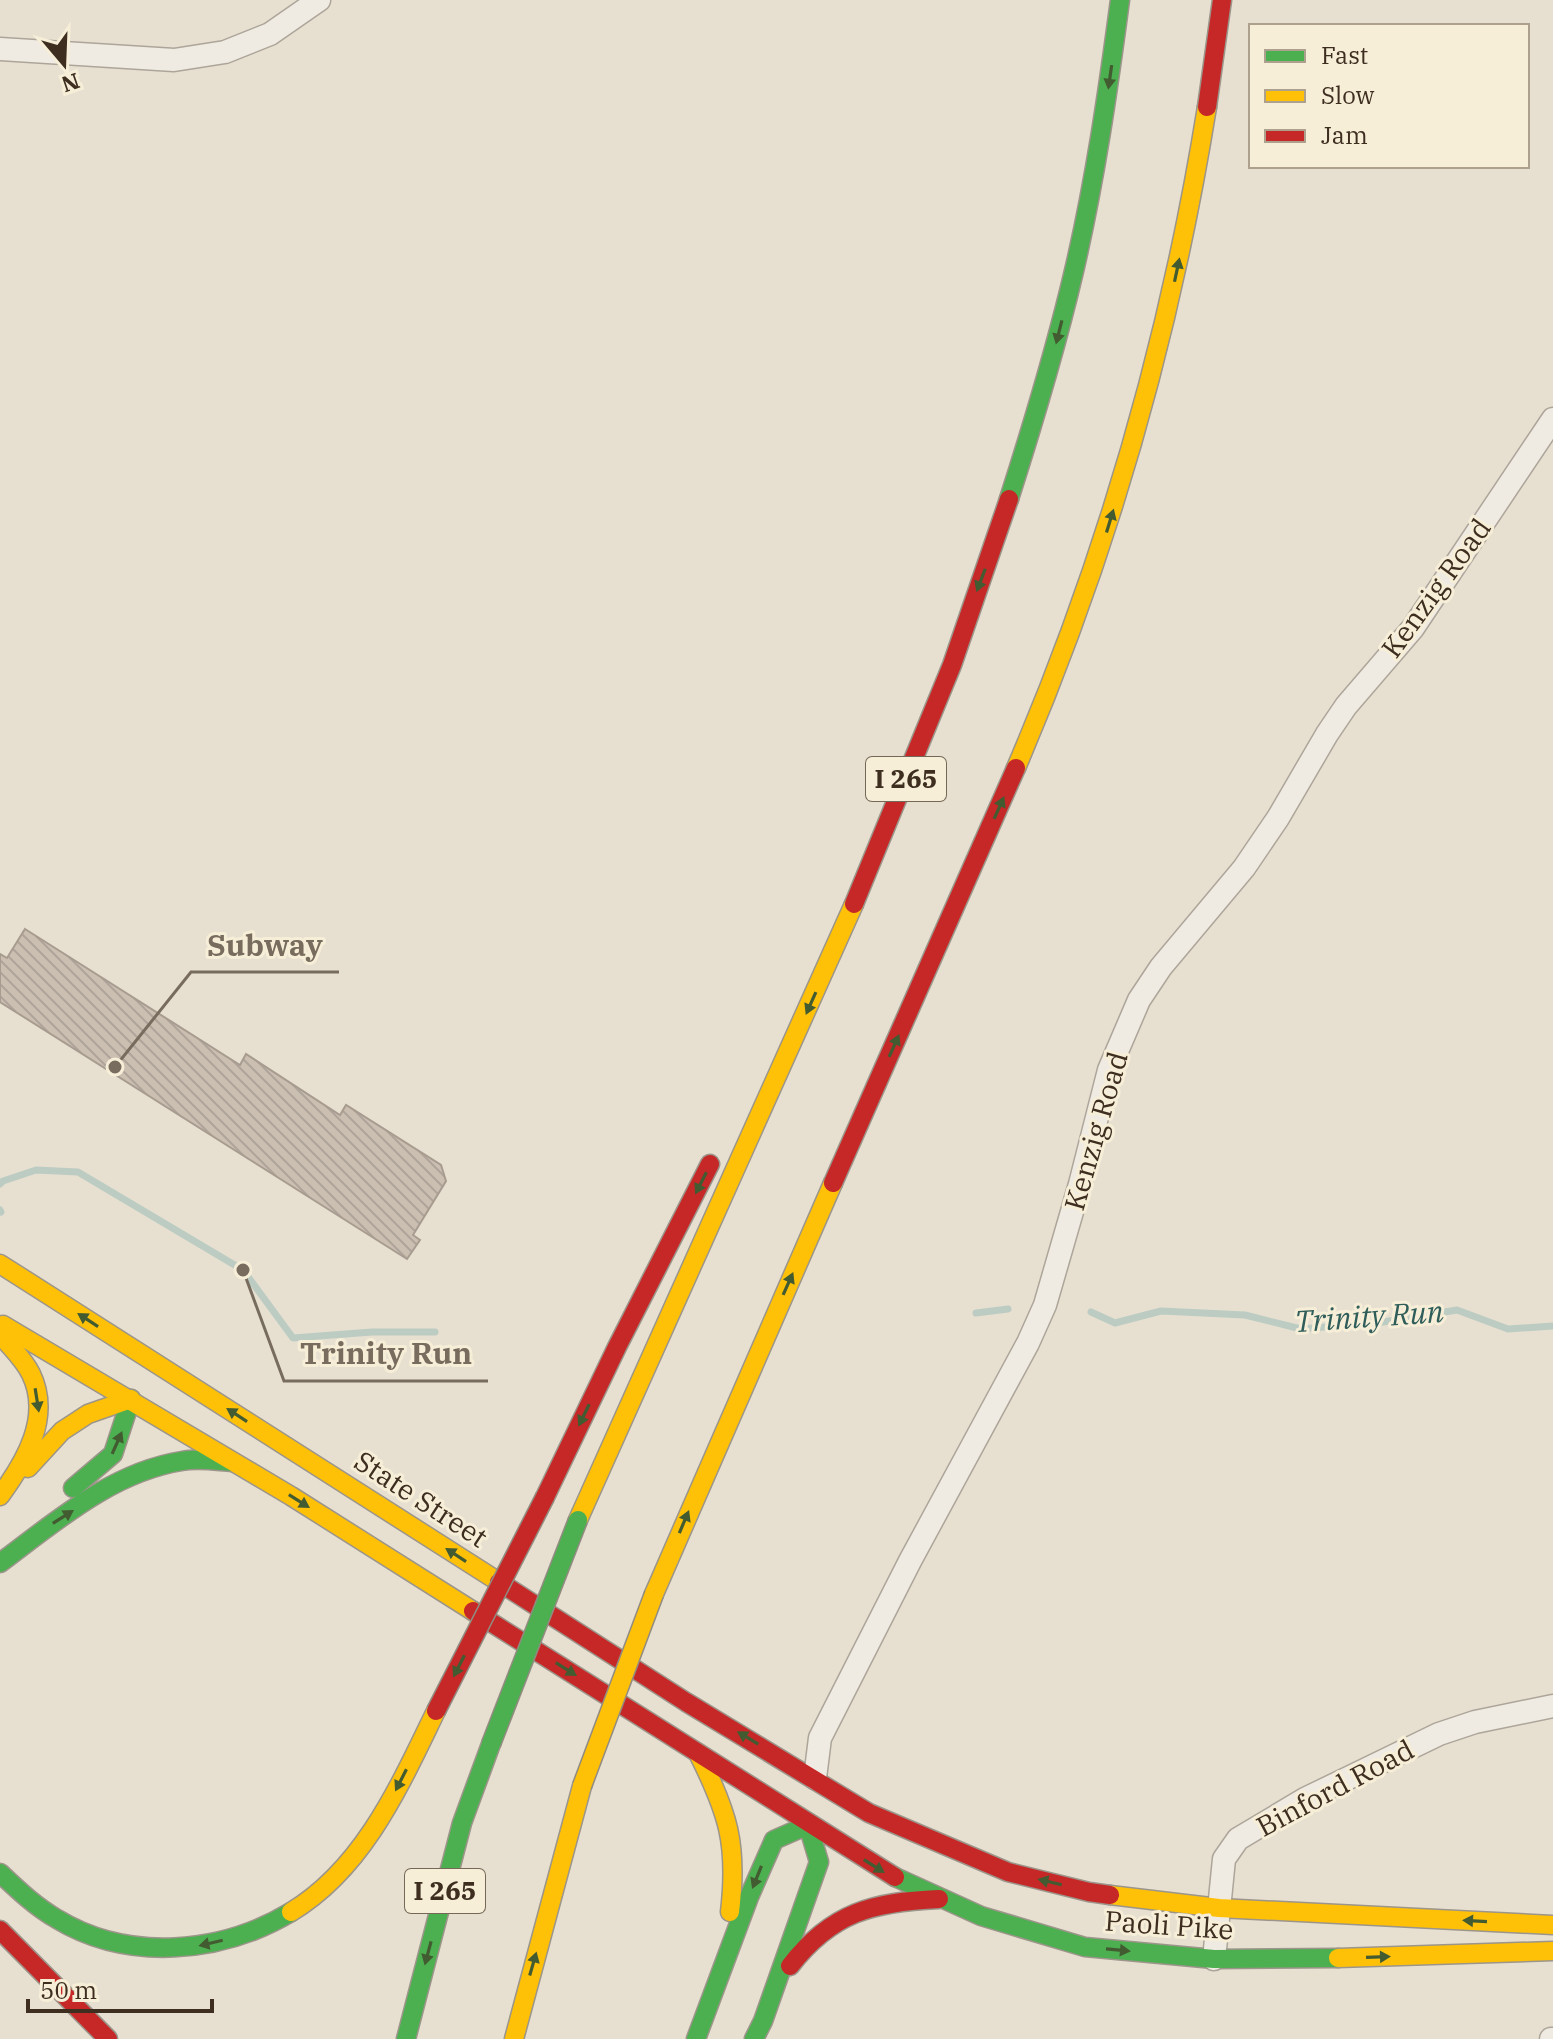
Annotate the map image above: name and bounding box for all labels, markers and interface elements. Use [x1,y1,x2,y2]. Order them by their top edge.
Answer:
north arrow [24,24,104,104]
legend [1249,24,1529,168]
text: Fast [1321,39,1368,71]
one-way arrow [1103,65,1116,90]
text: N [58,67,84,100]
text: Slow [1321,79,1375,111]
text: Jam [1321,119,1368,151]
one-way arrow [1171,257,1184,282]
one-way arrow [1053,320,1065,345]
one-way arrow [1104,508,1117,532]
street label: Kenzig Road [1373,511,1499,665]
one-way arrow [974,568,987,592]
road number: I 265 [866,757,946,801]
one-way arrow [992,796,1005,820]
callout: Subway [191,918,339,972]
text: Subway [207,925,323,964]
one-way arrow [804,991,818,1015]
one-way arrow [888,1035,901,1058]
street label: Kenzig Road [1055,1047,1136,1215]
one-way arrow [694,1171,707,1194]
one-way arrow [781,1272,795,1295]
water label: Trinity Run [1293,1291,1445,1340]
one-way arrow [77,1314,99,1328]
callout: Trinity Run [284,1327,488,1381]
text: Trinity Run [300,1333,472,1372]
one-way arrow [31,1388,43,1413]
one-way arrow [577,1403,591,1427]
one-way arrow [226,1409,248,1423]
one-way arrow [110,1431,123,1454]
street label: State Street [348,1442,495,1555]
one-way arrow [288,1493,310,1507]
one-way arrow [678,1510,691,1534]
one-way arrow [52,1511,74,1525]
one-way arrow [446,1548,467,1563]
one-way arrow [452,1655,466,1678]
one-way arrow [556,1662,577,1677]
street label: Binford Road [1250,1731,1420,1845]
one-way arrow [737,1732,759,1746]
one-way arrow [395,1769,408,1792]
one-way arrow [863,1858,885,1872]
one-way arrow [750,1865,763,1889]
road number: I 265 [405,1869,485,1913]
one-way arrow [1037,1875,1062,1888]
street label: Paoli Pike [1103,1902,1235,1947]
one-way arrow [1462,1914,1487,1927]
one-way arrow [199,1937,224,1950]
one-way arrow [422,1941,434,1966]
one-way arrow [1106,1943,1131,1956]
one-way arrow [527,1951,540,1975]
one-way arrow [1366,1951,1391,1963]
scale bar [28,1963,212,2013]
text: 50 m [40,1974,97,2006]

